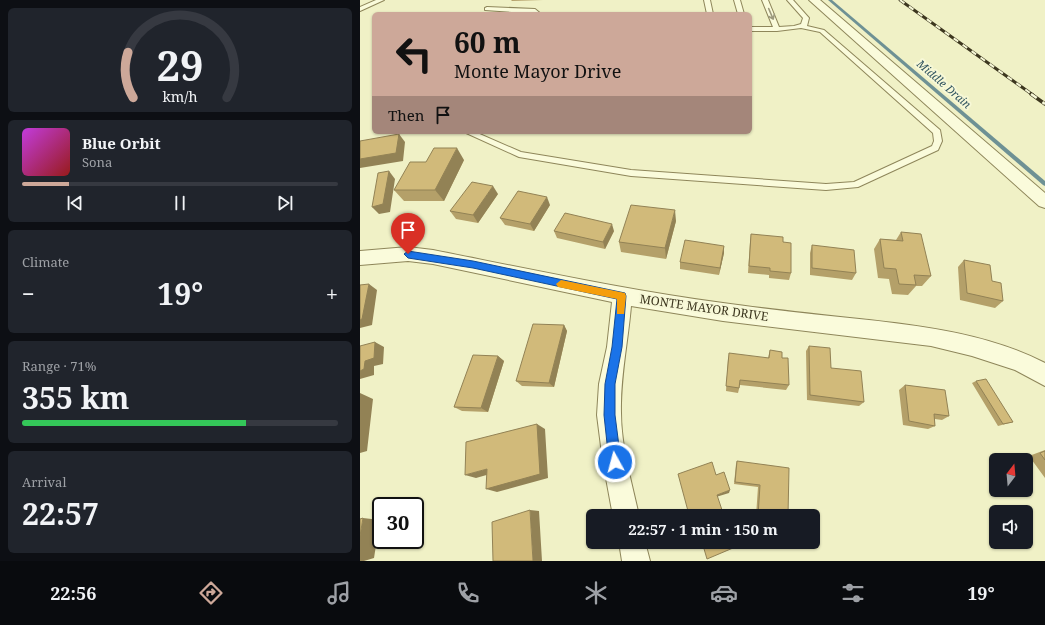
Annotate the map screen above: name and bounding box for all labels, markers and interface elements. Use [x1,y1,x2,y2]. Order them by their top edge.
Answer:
one-way arrow [768,8,775,20]
text: 60 m [454,23,521,61]
icon: left [388,28,440,80]
text: 29 [156,37,204,93]
water label: Middle Drain [913,55,975,112]
text: Monte Mayor Drive [454,59,621,83]
text: km/h [162,87,198,106]
icon: arrive [432,104,454,126]
text: Then [388,105,424,125]
text: Blue Orbit [82,133,161,153]
text: Sona [82,153,112,171]
icon: previous [64,192,86,214]
icon: pause [169,192,191,214]
icon: next [274,192,296,214]
pin [391,213,425,254]
icon: arrive [397,219,419,241]
text: Climate [22,253,69,271]
text: 19° [157,273,203,314]
text: − [22,278,35,308]
text: + [326,278,338,308]
street label: MONTE MAYOR DRIVE [639,290,770,325]
text: Range · 71% [22,357,96,375]
text: 355 km [22,377,129,418]
position arrow [594,441,636,483]
north arrow [989,453,1033,497]
map controls [989,453,1033,549]
text: Arrival [22,473,66,491]
text: 22:57 [22,493,99,534]
speed limit sign: 30 [372,497,424,549]
button: sound [989,505,1033,549]
text: 22:57 · 1 min · 150 m [628,519,778,539]
icon: directions [197,579,225,607]
icon: music [325,579,353,607]
icon: phone [454,579,482,607]
icon: climate [582,579,610,607]
icon: car [710,579,738,607]
icon: filters [839,579,867,607]
text: 22:56 [50,581,96,605]
text: 19° [967,581,995,605]

